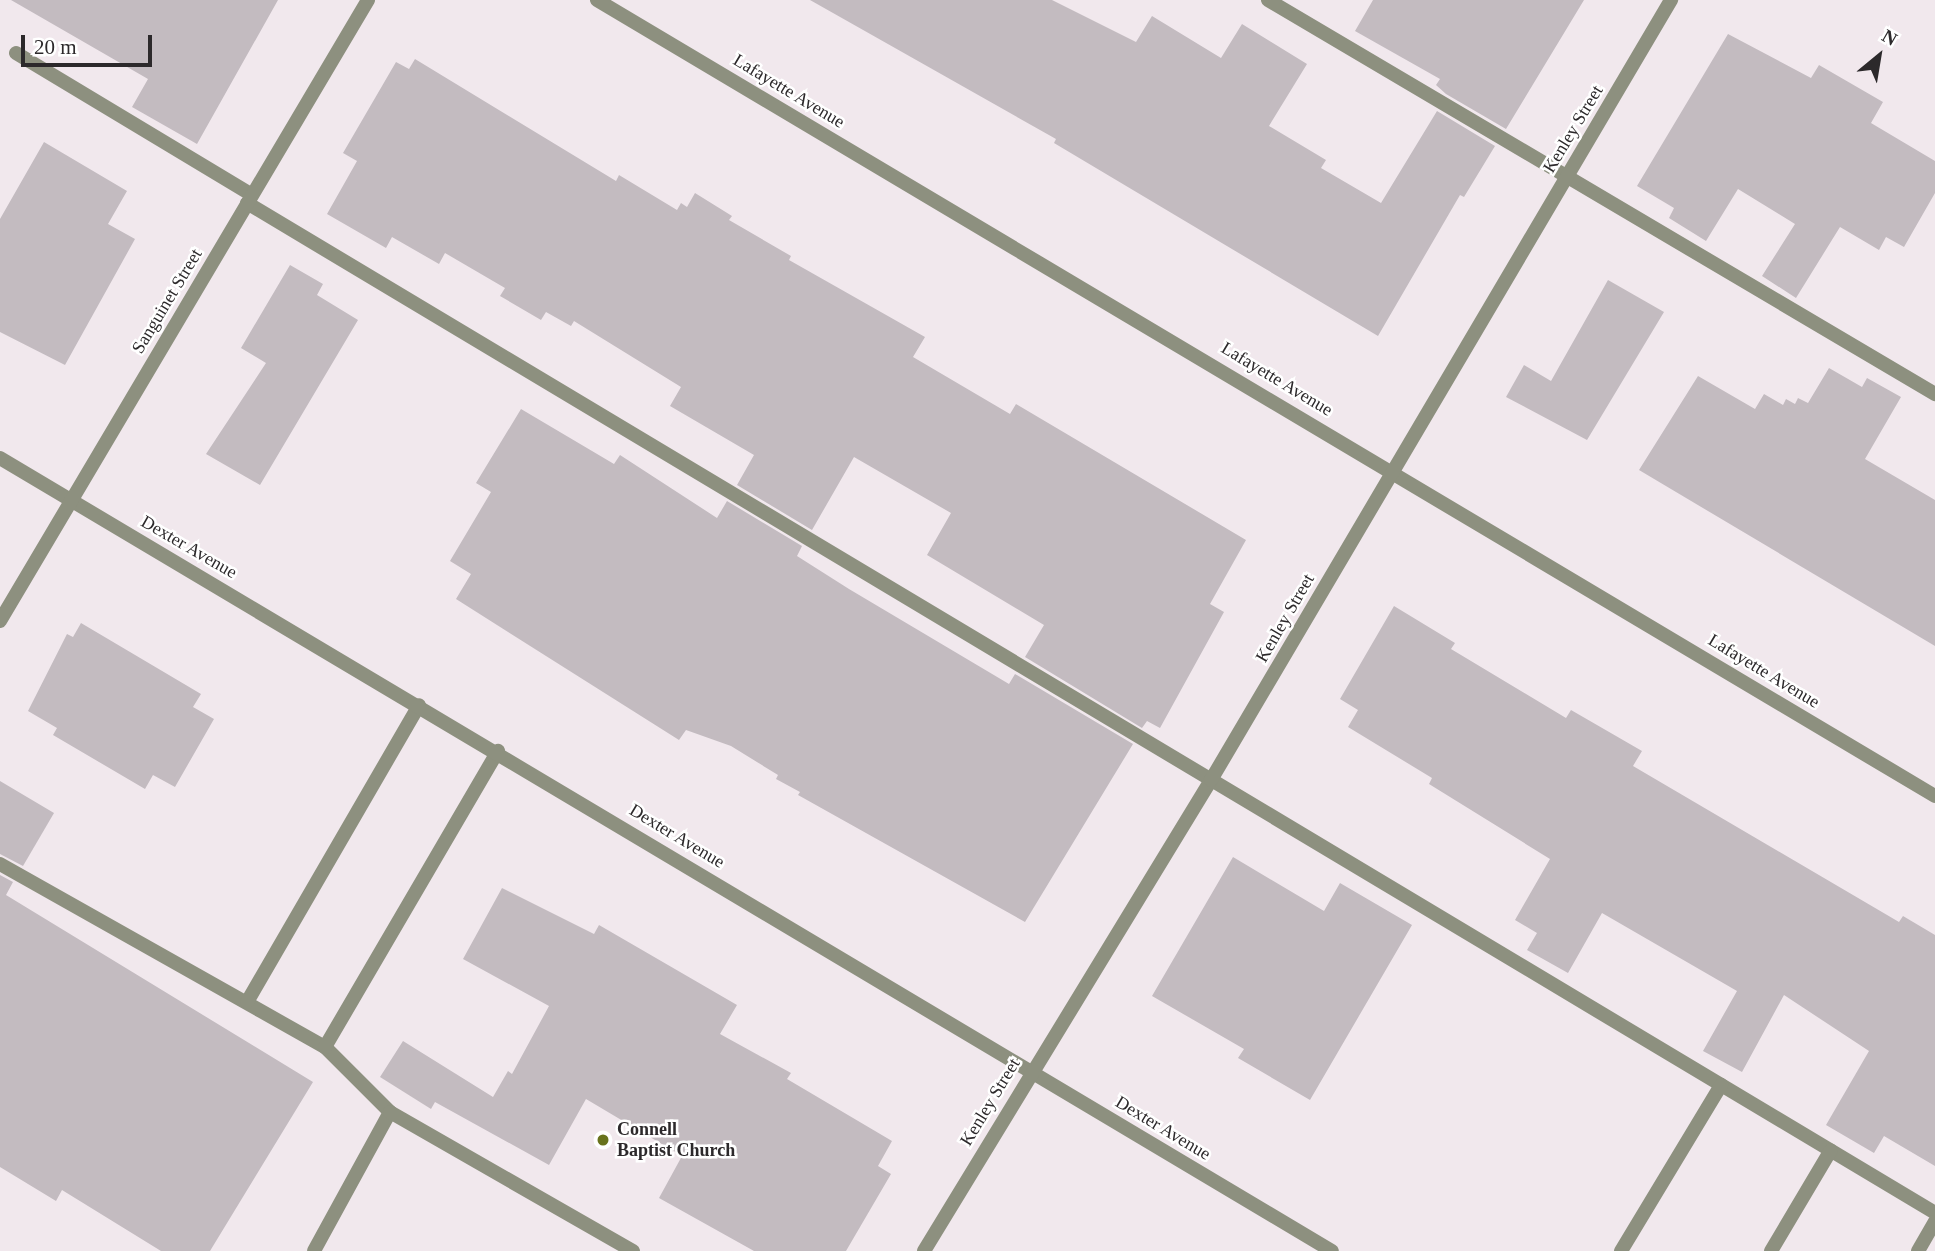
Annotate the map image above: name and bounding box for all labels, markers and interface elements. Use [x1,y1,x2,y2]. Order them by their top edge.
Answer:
scale bar [24,21,156,65]
north arrow [1844,21,1914,91]
text: N [1879,25,1901,50]
text: 20 m [34,35,77,59]
street label: Lafayette Avenue [729,49,849,133]
street label: Kenley Street [1538,81,1608,177]
street label: Sanguinet Street [127,245,207,357]
street label: Lafayette Avenue [1217,337,1337,421]
street label: Dexter Avenue [137,511,241,583]
street label: Kenley Street [1251,570,1319,666]
street label: Lafayette Avenue [1704,629,1824,713]
street label: Dexter Avenue [625,799,729,873]
street label: Kenley Street [955,1054,1025,1150]
street label: Dexter Avenue [1111,1091,1215,1165]
place label: Connell Baptist Church [617,1119,735,1162]
marker: Connell Baptist Church [595,1132,611,1148]

